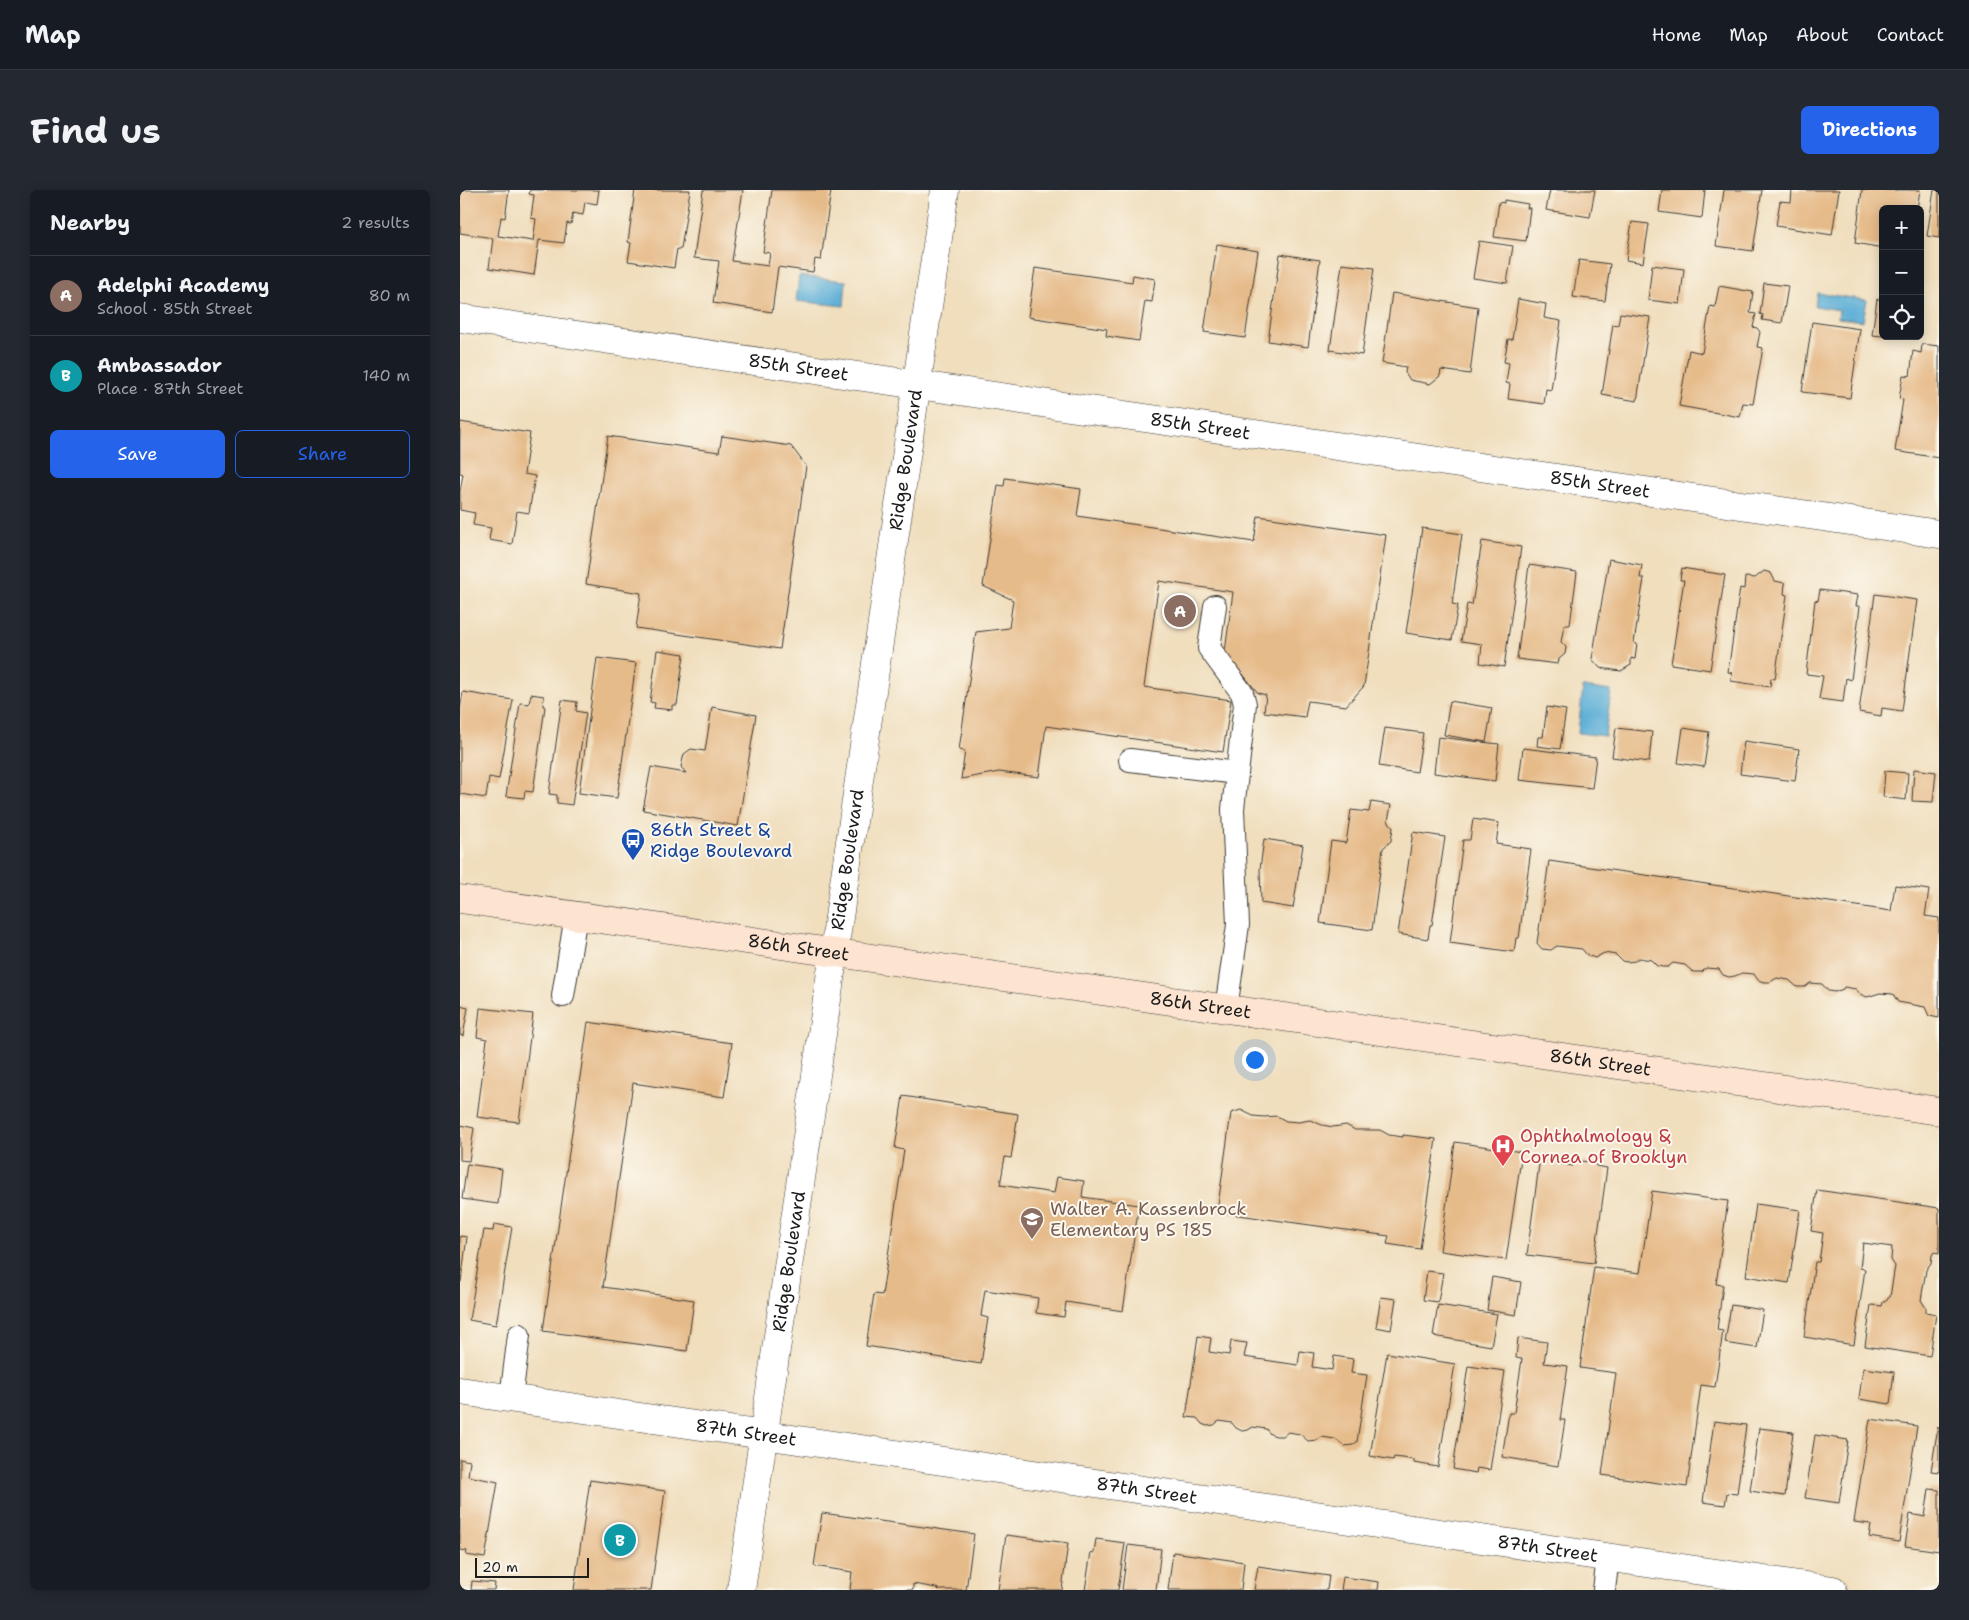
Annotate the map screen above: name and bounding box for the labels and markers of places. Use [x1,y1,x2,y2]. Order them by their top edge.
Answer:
pin: A [1164,592,1196,630]
place label: 86th Street & Ridge Boulevard [650,818,792,863]
bus stop icon: 86th Street & Ridge Boulevard [620,827,646,861]
place label: Ophthalmology & Cornea of Brooklyn [1520,1124,1687,1169]
hospital icon: Ophthalmology & Cornea of Brooklyn [1490,1133,1516,1167]
place label: Walter A. Kassenbrock Elementary PS 185 [1050,1197,1247,1242]
school or university icon: Walter A. Kassenbrock Elementary PS 185 [1019,1206,1045,1240]
pin: B [604,1521,636,1559]

